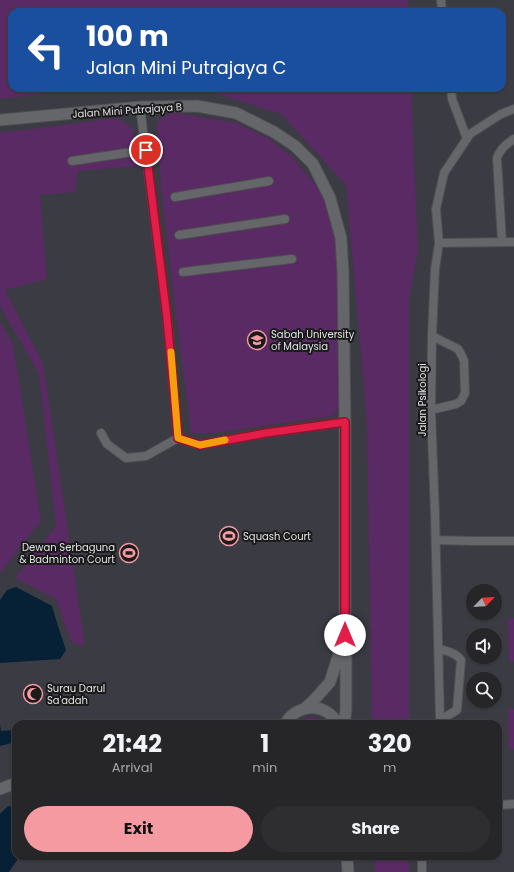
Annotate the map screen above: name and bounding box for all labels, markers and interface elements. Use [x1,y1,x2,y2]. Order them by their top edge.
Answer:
text: 100 m [86,17,169,56]
icon: left [20,24,72,76]
text: Jalan Mini Putrajaya C [86,55,286,80]
street label: Jalan Mini Putrajaya B [72,99,182,122]
pin [129,133,163,167]
icon: arrive [135,139,157,161]
place label: Sabah University of Malaysia [271,327,355,354]
school or university icon: Sabah University of Malaysia [246,329,268,351]
street label: Jalan Psikologi [415,363,430,437]
sports icon: Squash Court [218,525,240,547]
place label: Squash Court [243,529,311,544]
place label: Dewan Serbaguna & Badminton Court [19,540,115,567]
sports icon: Dewan Serbaguna & Badminton Court [118,542,140,564]
north arrow [466,584,502,620]
map controls [466,584,502,708]
position arrow [324,614,366,656]
button: sound [466,628,502,664]
button: search [466,672,502,708]
place label: Surau Darul Sa'adah [47,681,105,708]
mosque icon: Surau Darul Sa'adah [22,683,44,705]
text: 21:42 [102,727,162,760]
text: 1 [260,727,269,760]
text: 320 [368,727,412,760]
text: Arrival [112,758,153,777]
text: min [252,758,277,777]
text: m [383,758,396,777]
button: Exit [24,806,253,852]
button: Share [261,806,490,852]

